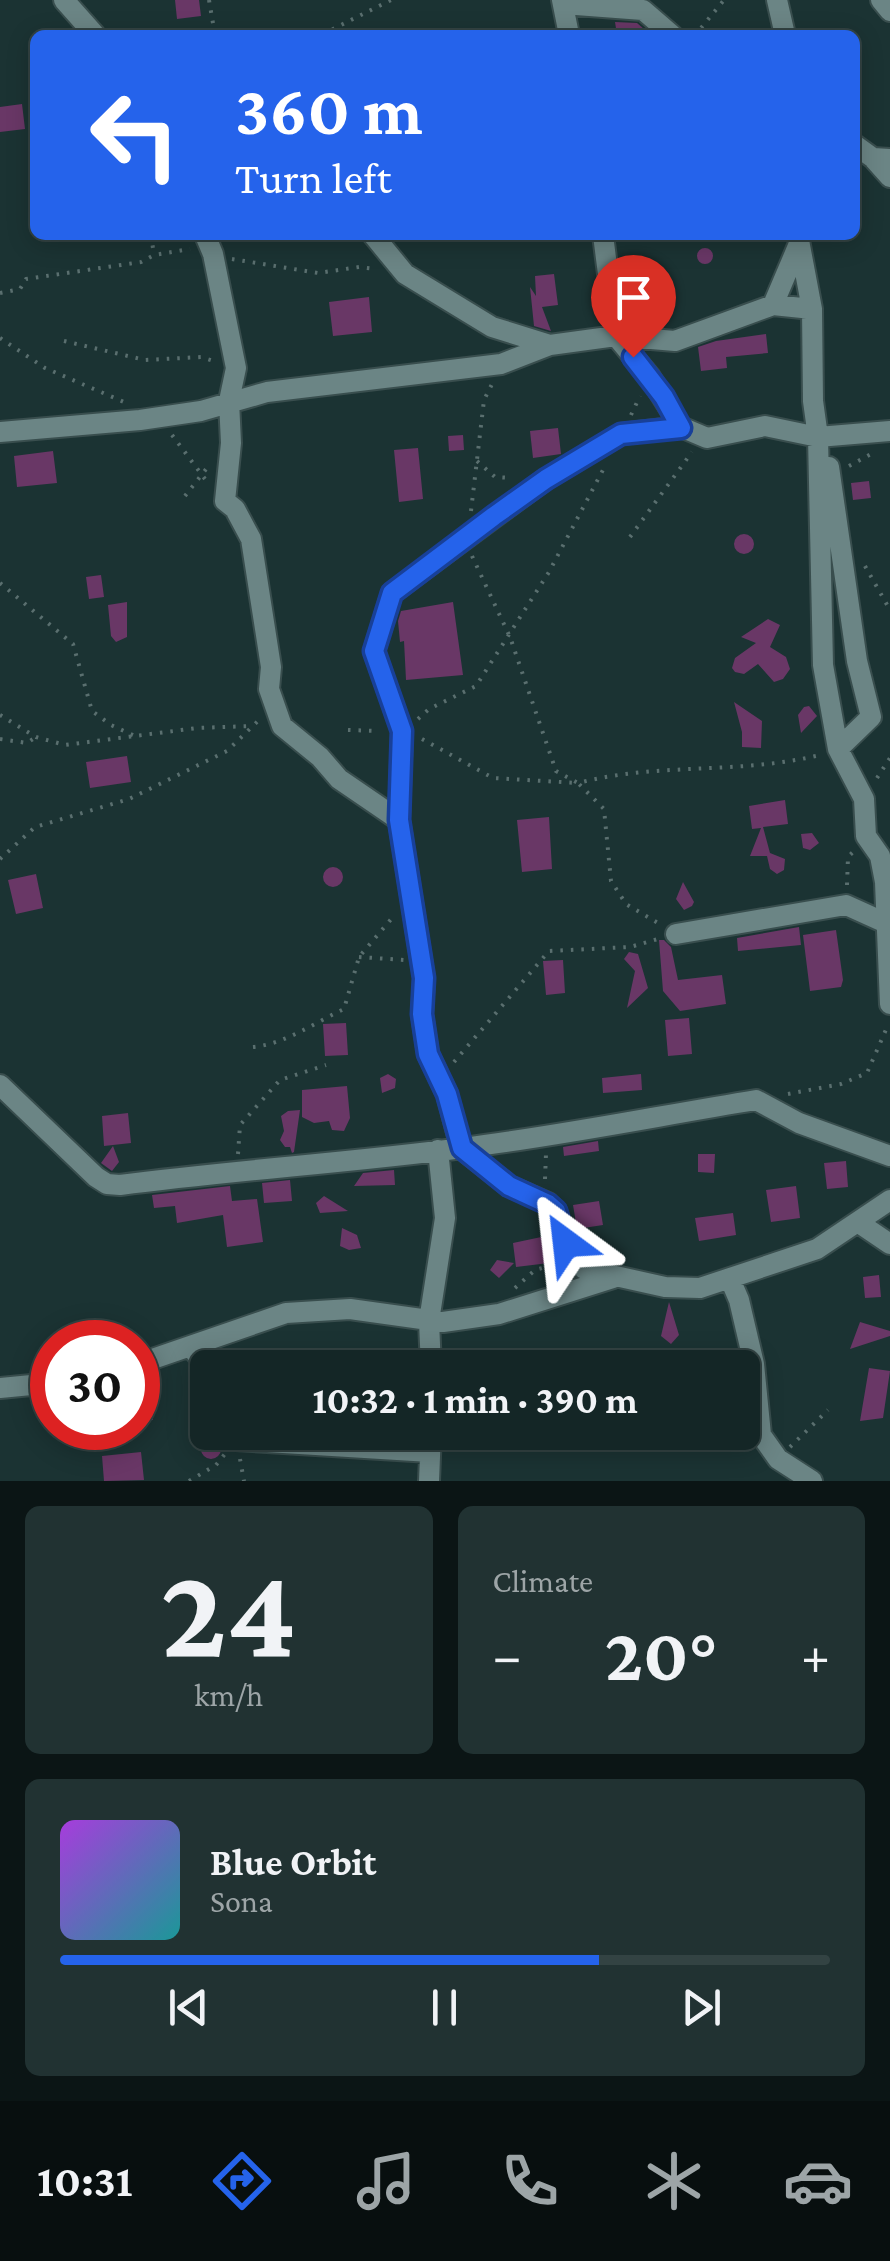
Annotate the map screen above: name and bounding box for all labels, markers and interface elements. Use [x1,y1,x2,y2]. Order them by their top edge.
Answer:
icon: left [70,70,200,200]
text: 360 m [235,71,423,149]
text: Turn left [235,153,392,203]
pin [591,255,676,358]
icon: arrive [606,270,661,325]
position arrow [514,1191,618,1295]
speed limit sign: 30 [30,1320,160,1450]
text: 10:32 · 1 min · 390 m [312,1379,638,1421]
text: 24 [161,1539,297,1684]
text: Climate [493,1563,593,1599]
text: 20° [605,1613,718,1696]
text: − [493,1625,522,1686]
text: + [801,1625,830,1686]
text: km/h [194,1677,263,1713]
text: Blue Orbit [210,1841,377,1883]
text: Sona [210,1883,273,1919]
icon: previous [161,1980,216,2035]
icon: pause [417,1980,472,2035]
icon: next [674,1980,729,2035]
icon: directions [207,2146,277,2216]
icon: music [351,2146,421,2216]
icon: phone [495,2146,565,2216]
icon: climate [639,2146,709,2216]
icon: car [783,2146,853,2216]
text: 10:31 [37,2156,133,2206]

